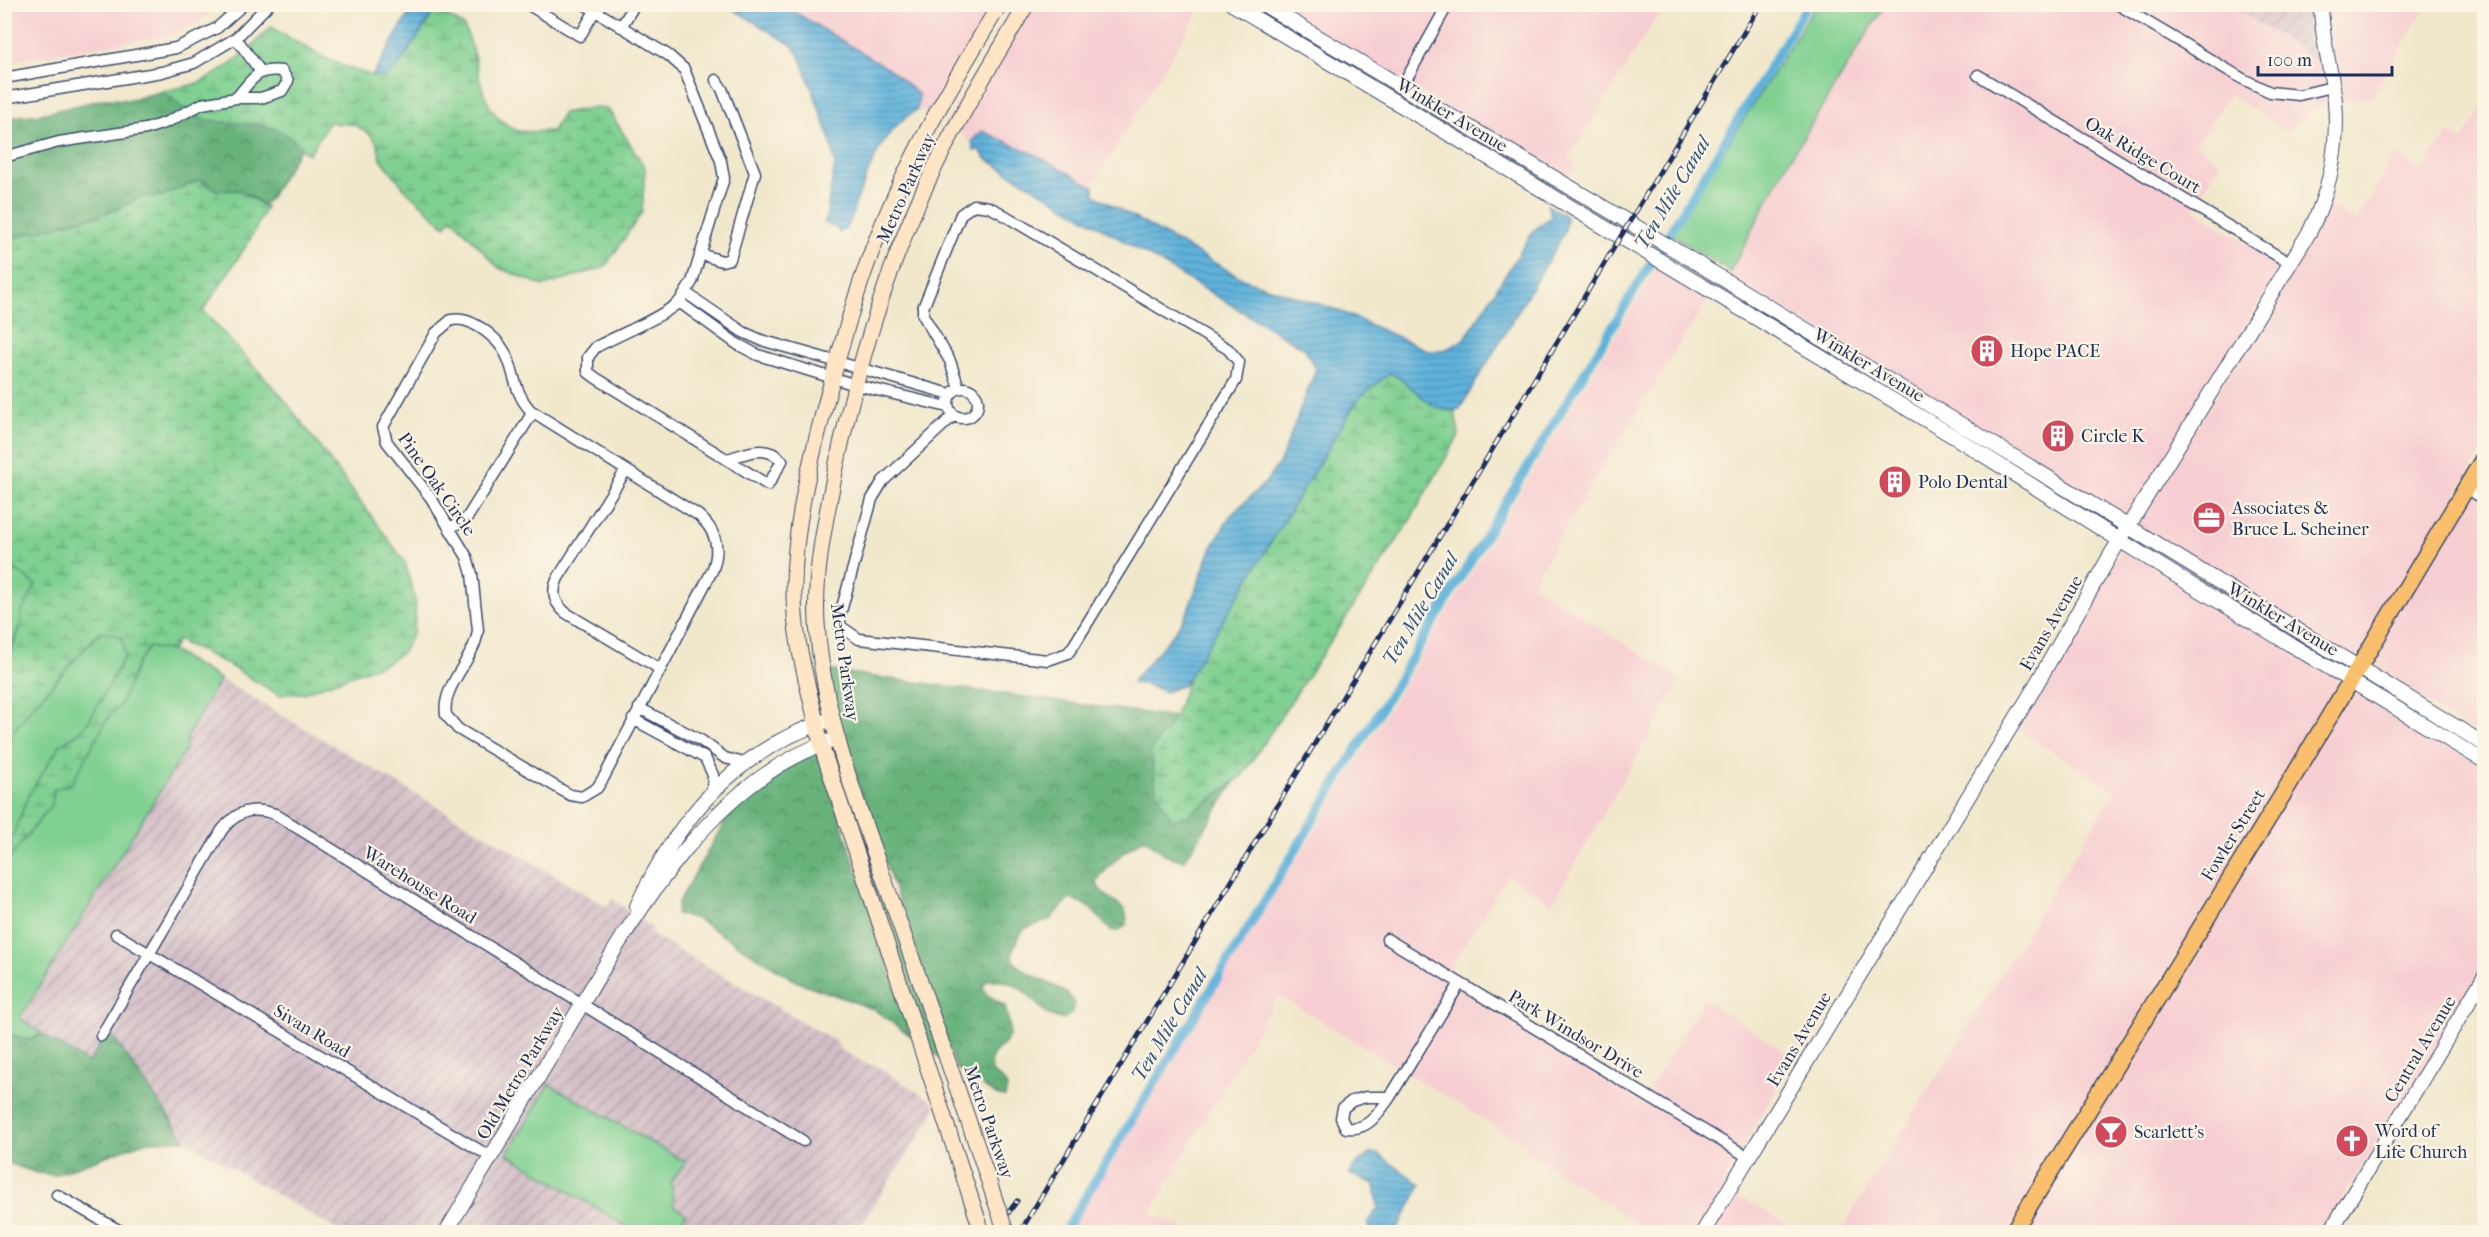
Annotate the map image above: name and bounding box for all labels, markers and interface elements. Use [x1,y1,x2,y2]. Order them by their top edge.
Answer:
scale bar [2258,39,2392,77]
text: 100 m [2267,50,2312,71]
street label: Winkler Avenue [1391,73,1511,157]
street label: Oak Ridge Court [2081,113,2205,199]
street label: Metro Parkway [873,128,941,247]
water label: Ten Mile Canal [1630,131,1716,254]
street label: Winkler Avenue [1808,323,1928,407]
building icon: Hope PACE [1969,333,2005,369]
place label: Hope PACE [2010,341,2100,362]
building icon: Circle K [2040,418,2076,454]
place label: Circle K [2081,426,2145,447]
street label: Pine Oak Circle [393,428,480,540]
building icon: Polo Dental [1877,464,1913,500]
place label: Polo Dental [1918,472,2008,493]
place label: Associates & Bruce L. Scheiner [2231,498,2369,540]
office icon: Associates & Bruce L. Scheiner [2191,500,2227,536]
water label: Ten Mile Canal [1378,547,1464,670]
street label: Evans Avenue [2016,572,2087,675]
street label: Winkler Avenue [2222,577,2342,661]
street label: Metro Parkway [826,602,863,724]
street label: Fowler Street [2197,785,2270,885]
street label: Warehouse Road [358,842,480,929]
water label: Ten Mile Canal [1127,963,1213,1086]
street label: Park Windsor Drive [1504,986,1647,1083]
street label: Evans Avenue [1763,988,1836,1090]
street label: Central Avenue [2380,992,2461,1106]
street label: Sivan Road [270,1000,354,1063]
street label: Old Metro Parkway [472,1002,569,1144]
street label: Metro Parkway [959,1063,1018,1183]
bar icon: Scarlett's [2093,1114,2129,1150]
place label: Word of Life Church [2374,1121,2467,1163]
place label: Scarlett's [2134,1122,2204,1143]
church icon: Word of Life Church [2334,1123,2370,1159]

